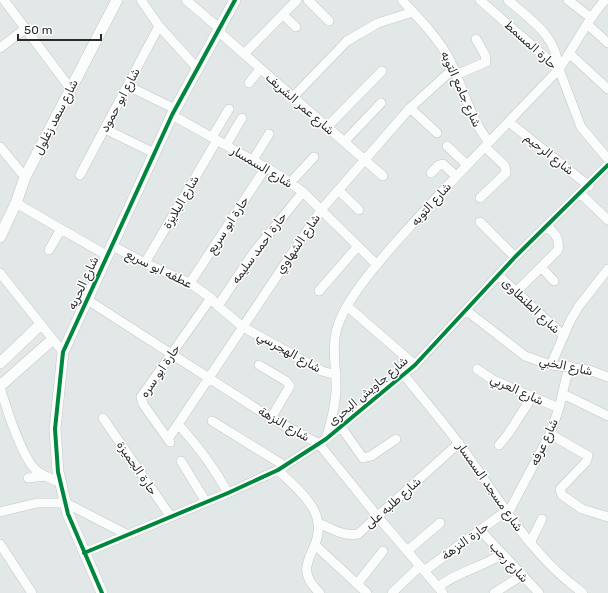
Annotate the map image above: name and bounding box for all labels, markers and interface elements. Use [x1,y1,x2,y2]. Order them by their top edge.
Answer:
scale bar [18,16,101,42]
street label: حارة المسمط [501,18,560,73]
text: 50 m [24,23,52,37]
street label: شارع جامع التوبه [436,49,484,130]
street label: شارع ابو حمود [97,65,145,135]
street label: شارع عمر الشريف [261,70,337,139]
street label: شارع سعد زغلول [31,77,83,158]
street label: شارع الرحيم [520,130,577,179]
street label: شارع السمسار [227,143,295,193]
street label: شارع البلايزة [160,173,204,232]
street label: شارع التوبه [408,179,456,230]
street label: حارة ابو سريع [204,194,253,257]
street label: حارة احمد سليمه [228,210,290,287]
street label: شارع الشهاوي [273,211,325,278]
street label: عطفه ابو سريع [123,247,195,293]
street label: شارع الحريه [65,254,103,313]
street label: شارع الطنطاوى [498,275,563,338]
street label: شارع الهجرسي [253,329,324,377]
street label: حارة ابو سره [137,342,184,401]
street label: شارع جاويش البحرى [325,353,412,430]
street label: شارع الخبي [537,353,594,380]
street label: شارع العربي [487,372,546,410]
street label: شارع النزهة [255,404,312,446]
street label: شارع عرفه [527,416,563,469]
street label: حارة الجميزة [113,438,160,498]
street label: شارع مسجد السمسار [452,439,526,535]
street label: شارع طلبه على [362,474,425,533]
street label: حارة النزهة [439,519,492,564]
street label: شارع رجب [485,539,531,587]

